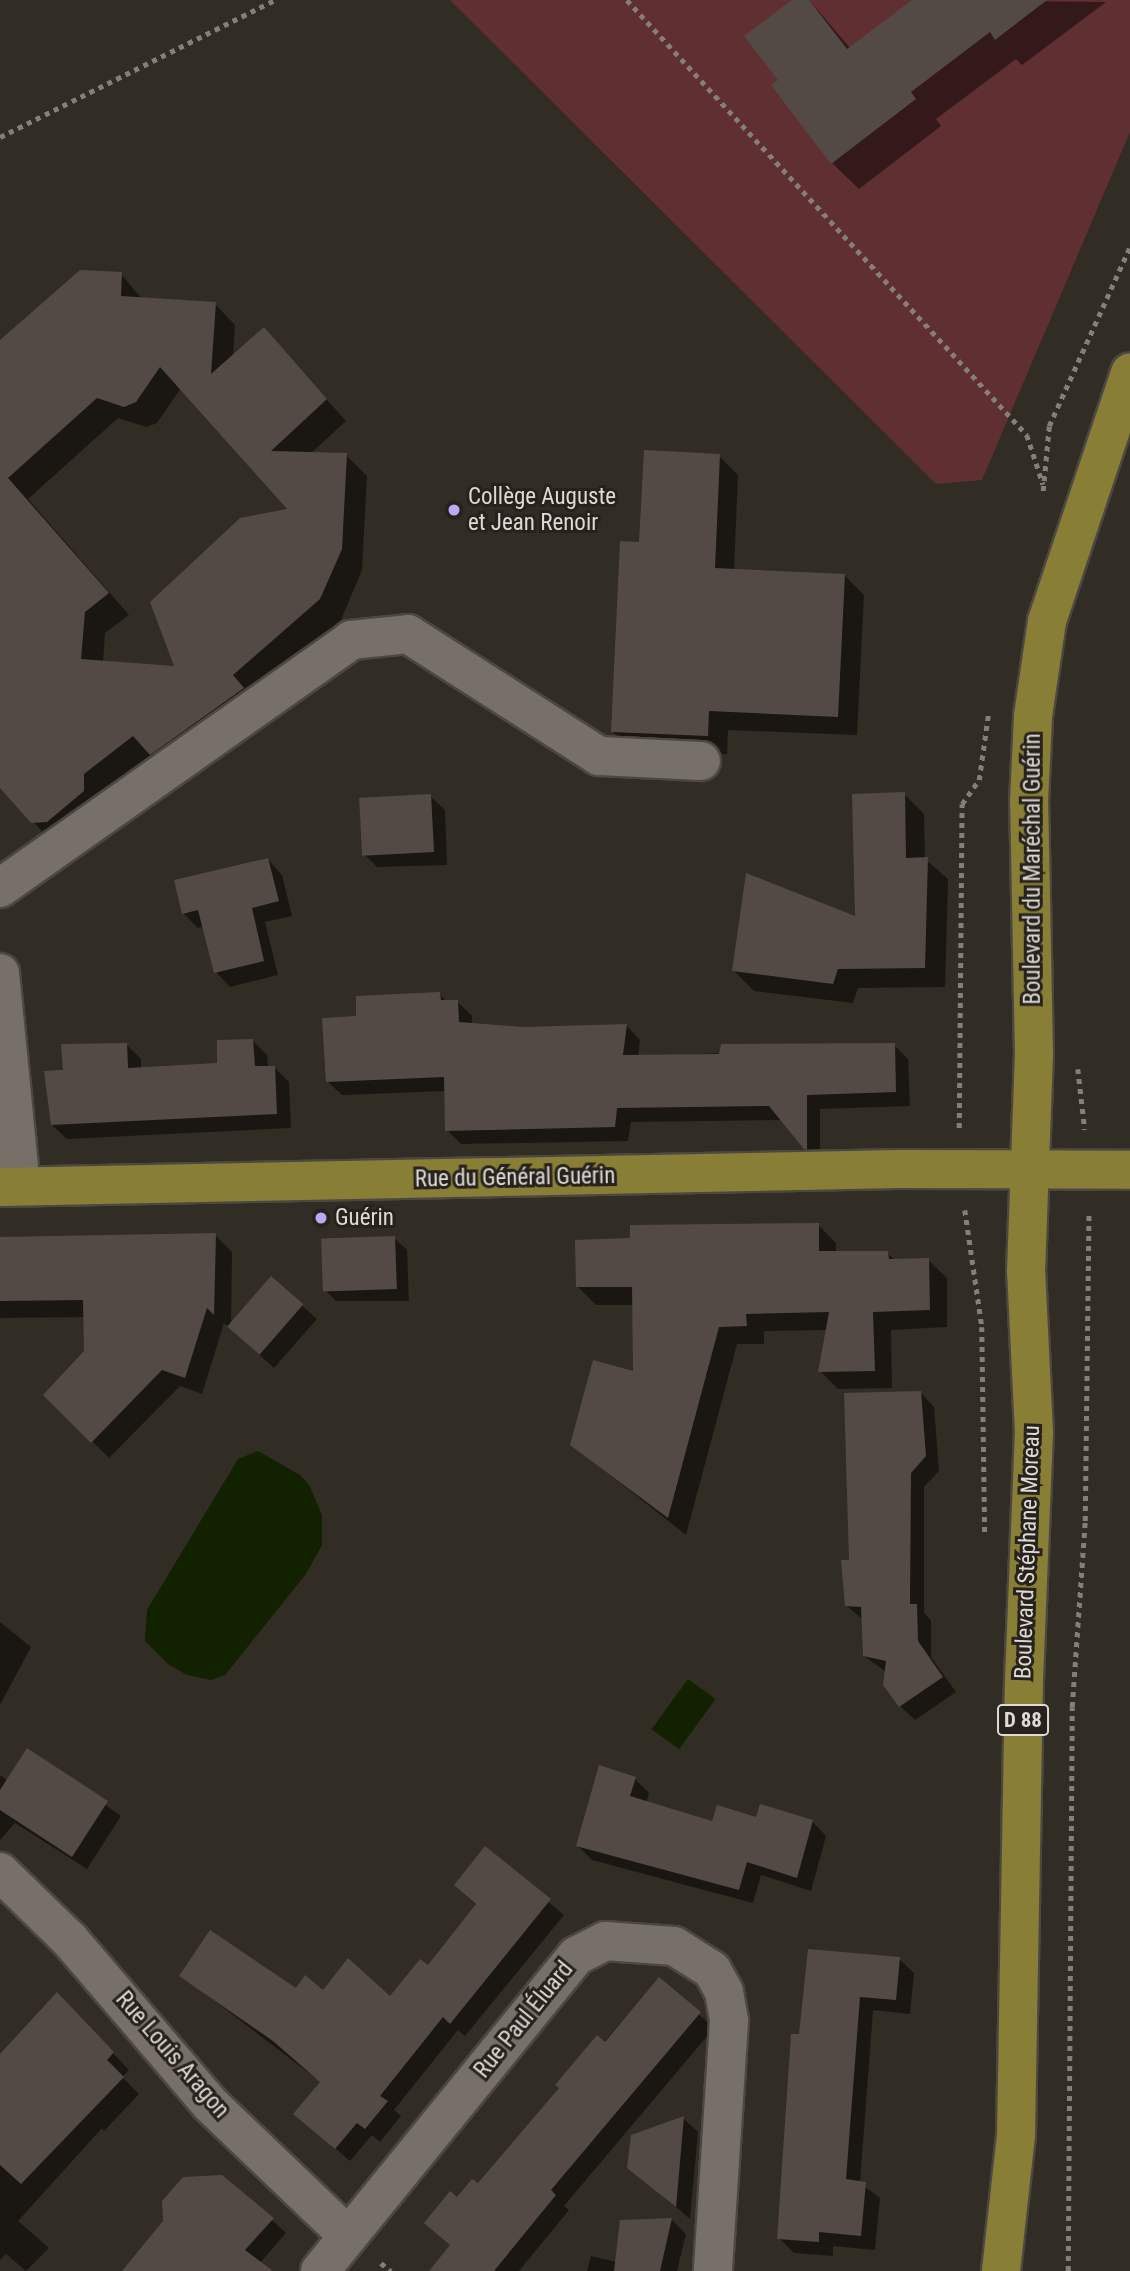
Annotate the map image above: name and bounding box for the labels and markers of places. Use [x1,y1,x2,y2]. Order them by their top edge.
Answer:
place label: Collège Auguste et Jean Renoir [468,483,616,537]
marker: Collège Auguste et Jean Renoir [446,502,462,518]
place label: Guérin [335,1204,394,1232]
marker: Guérin [313,1210,329,1226]

